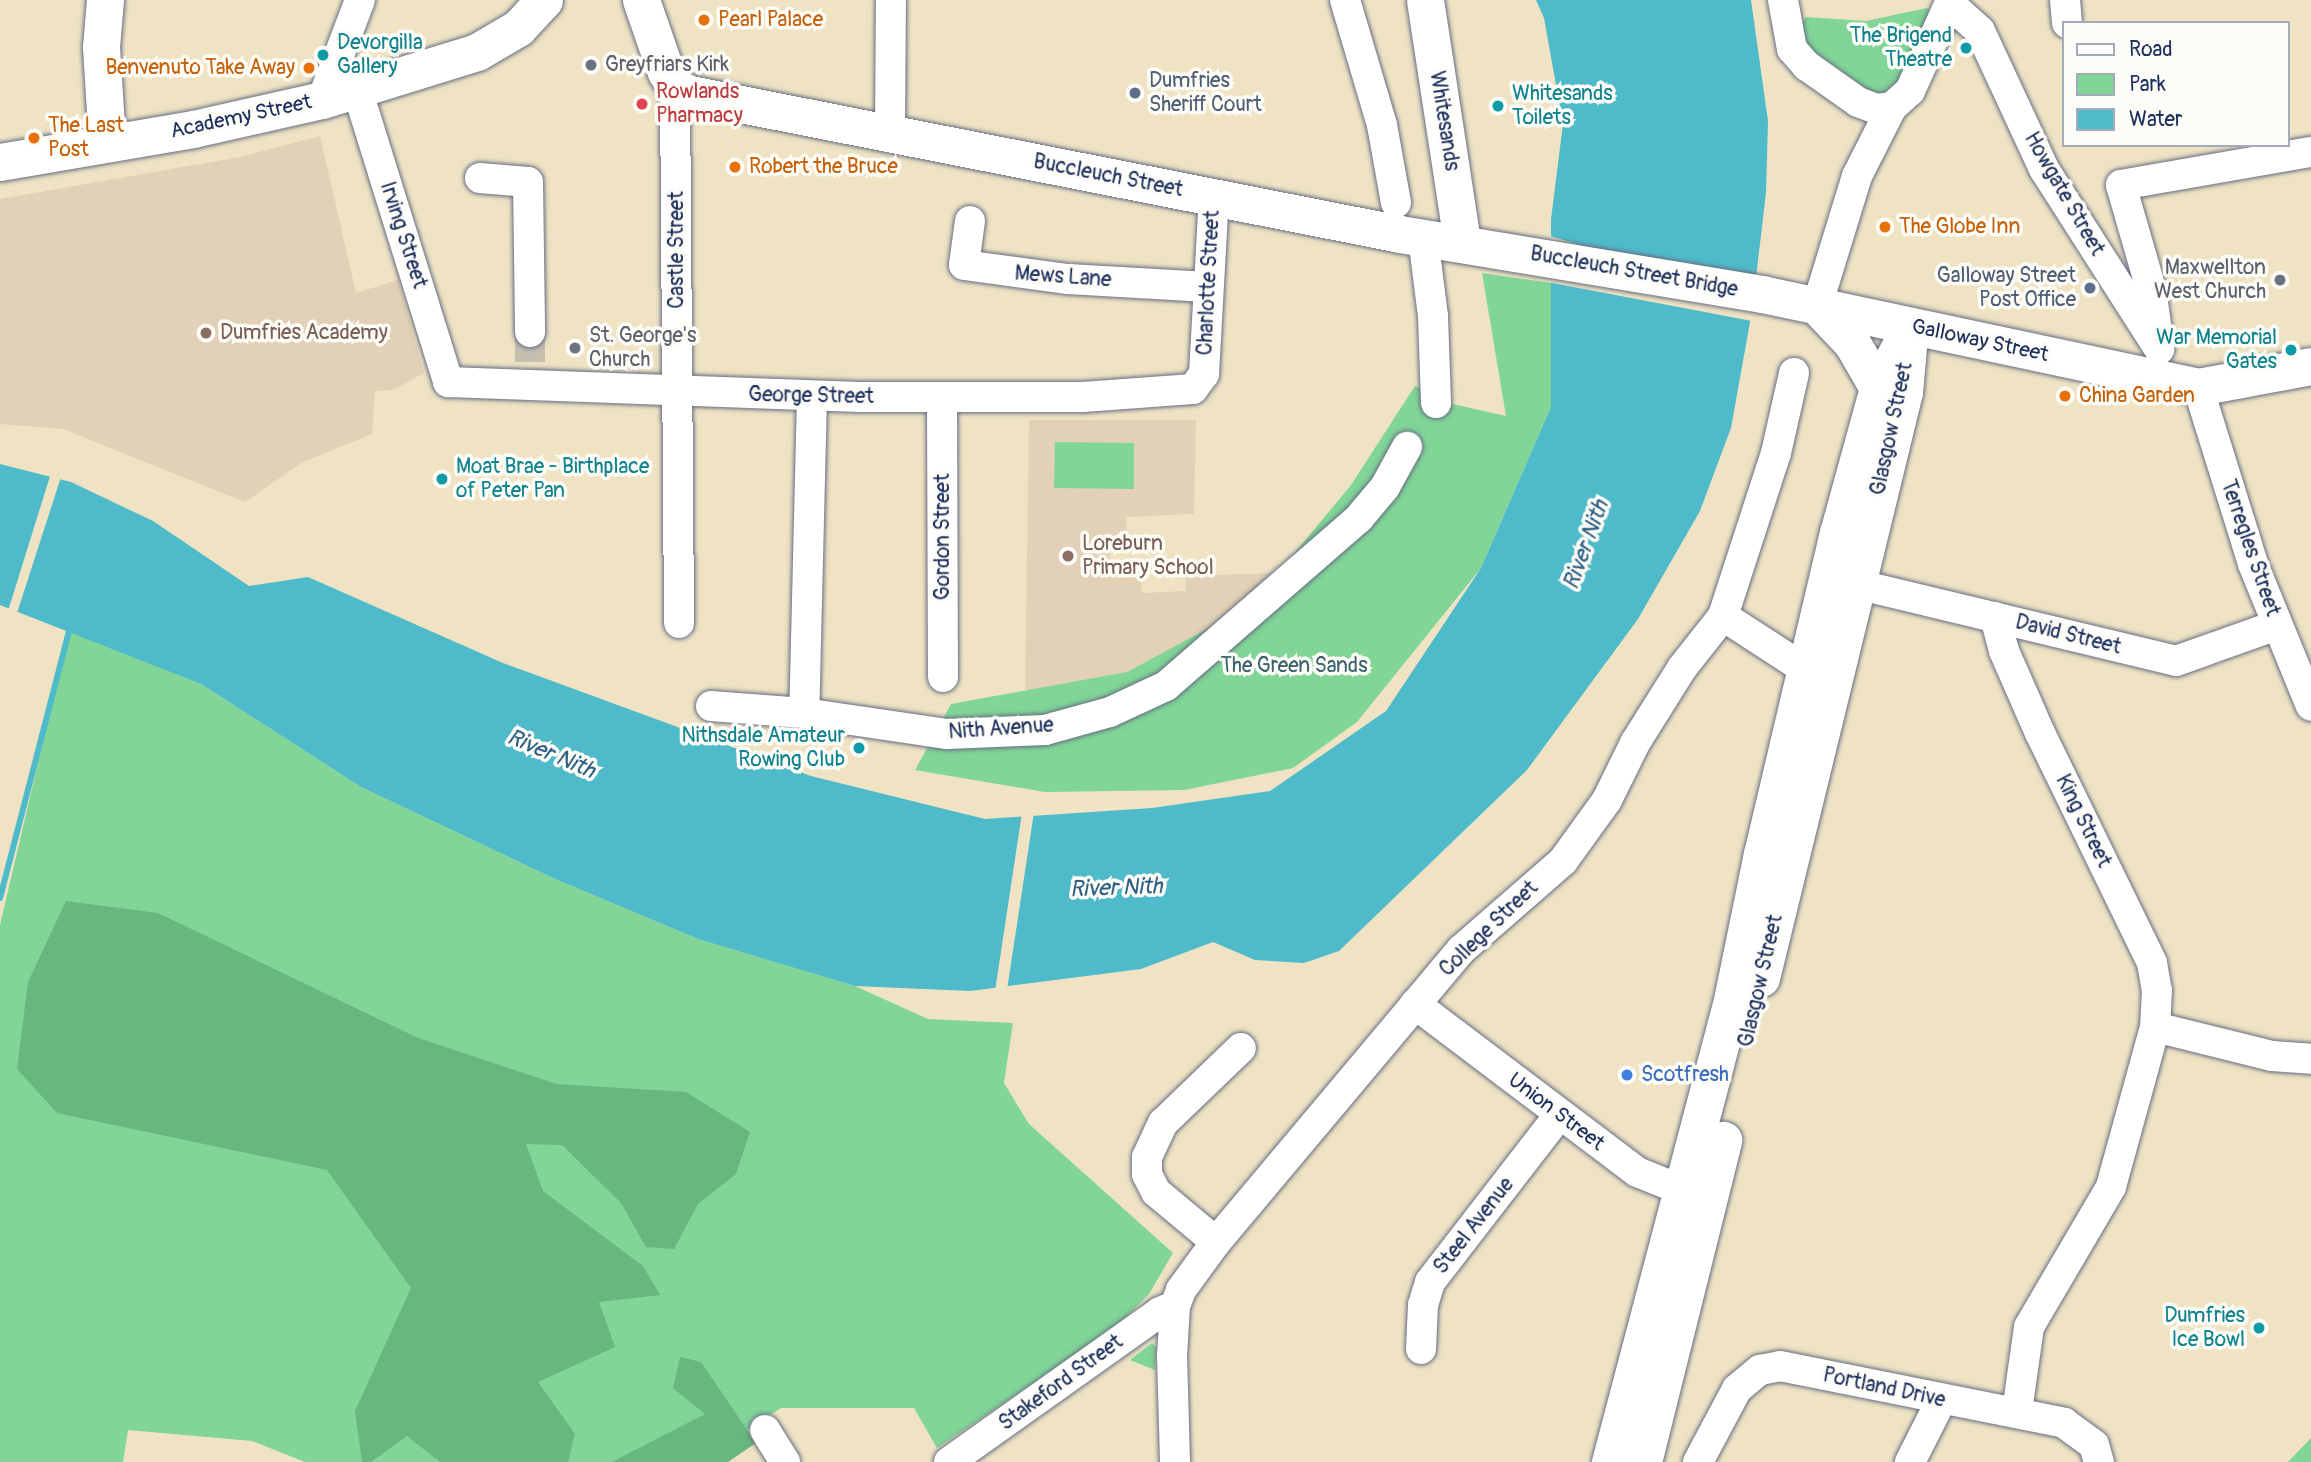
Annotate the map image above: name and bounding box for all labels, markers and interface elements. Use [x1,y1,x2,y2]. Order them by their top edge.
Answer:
place label: Pearl Palace [718,7,823,33]
marker: Pearl Palace [696,12,712,28]
legend [2062,21,2290,147]
place label: The Brigend Theatre [1850,23,1952,73]
place label: Devorgilla Gallery [337,30,423,80]
text: Road [2129,36,2173,63]
marker: The Brigend Theatre [1958,40,1974,56]
marker: Devorgilla Gallery [315,47,331,63]
place label: Greyfriars Kirk [605,52,729,78]
place label: Benvenuto Take Away [105,55,295,81]
marker: Greyfriars Kirk [583,57,599,73]
marker: Benvenuto Take Away [301,60,317,76]
place label: Dumfries Sheriff Court [1149,68,1262,118]
street label: Whitesands [1424,69,1464,173]
text: Park [2129,71,2166,98]
place label: Rowlands Pharmacy [656,79,743,129]
place label: Whitesands Toilets [1512,81,1613,131]
marker: Dumfries Sheriff Court [1127,85,1143,101]
street label: Academy Street [168,90,314,144]
marker: Rowlands Pharmacy [634,96,650,112]
marker: Whitesands Toilets [1490,98,1506,114]
text: Water [2129,106,2182,133]
place label: The Last Post [48,113,124,163]
street label: Howgate Street [2018,128,2110,260]
marker: The Last Post [26,130,42,146]
street label: Buccleuch Street [1031,149,1185,203]
place label: Robert the Bruce [749,154,898,180]
marker: Robert the Bruce [727,159,743,175]
street label: Irving Street [374,179,432,291]
street label: Castle Street [664,191,690,309]
street label: Charlotte Street [1193,210,1225,356]
place label: The Globe Inn [1899,214,2020,240]
marker: The Globe Inn [1877,219,1893,235]
street label: Buccleuch Street Bridge [1528,241,1740,303]
place label: Maxwellton West Church [2154,255,2266,305]
street label: Mews Lane [1014,261,1112,293]
place label: Galloway Street Post Office [1937,263,2076,313]
marker: Maxwellton West Church [2272,272,2288,288]
marker: Galloway Street Post Office [2082,280,2098,296]
street label: Galloway Street [1909,314,2051,368]
place label: Dumfries Academy [220,320,388,346]
place label: St. George's Church [589,323,696,373]
marker: Dumfries Academy [198,325,214,341]
place label: War Memorial Gates [2156,325,2277,375]
marker: St. George's Church [567,340,583,356]
marker: War Memorial Gates [2283,342,2299,358]
street label: Glasgow Street [1866,360,1918,498]
street label: George Street [748,382,874,410]
place label: China Garden [2079,383,2195,409]
marker: China Garden [2057,388,2073,404]
place label: Moat Brae - Birthplace of Peter Pan [456,454,649,504]
marker: Moat Brae - Birthplace of Peter Pan [434,471,450,487]
street label: Gordon Street [930,474,956,600]
street label: Terregles Street [2215,477,2285,619]
water label: River Nith [1557,497,1615,593]
place label: Loreburn Primary School [1082,531,1214,581]
marker: Loreburn Primary School [1060,548,1076,564]
street label: David Street [2013,610,2123,660]
park label: The Green Sands [1220,653,1368,679]
street label: Nith Avenue [948,713,1054,745]
water label: River Nith [503,723,599,785]
place label: Nithsdale Amateur Rowing Club [682,723,845,773]
marker: Nithsdale Amateur Rowing Club [851,740,867,756]
street label: King Street [2050,770,2116,872]
water label: River Nith [1069,873,1163,903]
street label: College Street [1435,876,1543,982]
street label: Glasgow Street [1734,912,1788,1050]
place label: Scotfresh [1641,1062,1729,1088]
marker: Scotfresh [1619,1067,1635,1083]
street label: Union Street [1503,1068,1609,1156]
street label: Steel Avenue [1429,1173,1519,1279]
place label: Dumfries Ice Bowl [2164,1303,2245,1353]
marker: Dumfries Ice Bowl [2251,1320,2267,1336]
street label: Stakeford Street [994,1330,1128,1436]
street label: Portland Drive [1820,1363,1948,1413]

